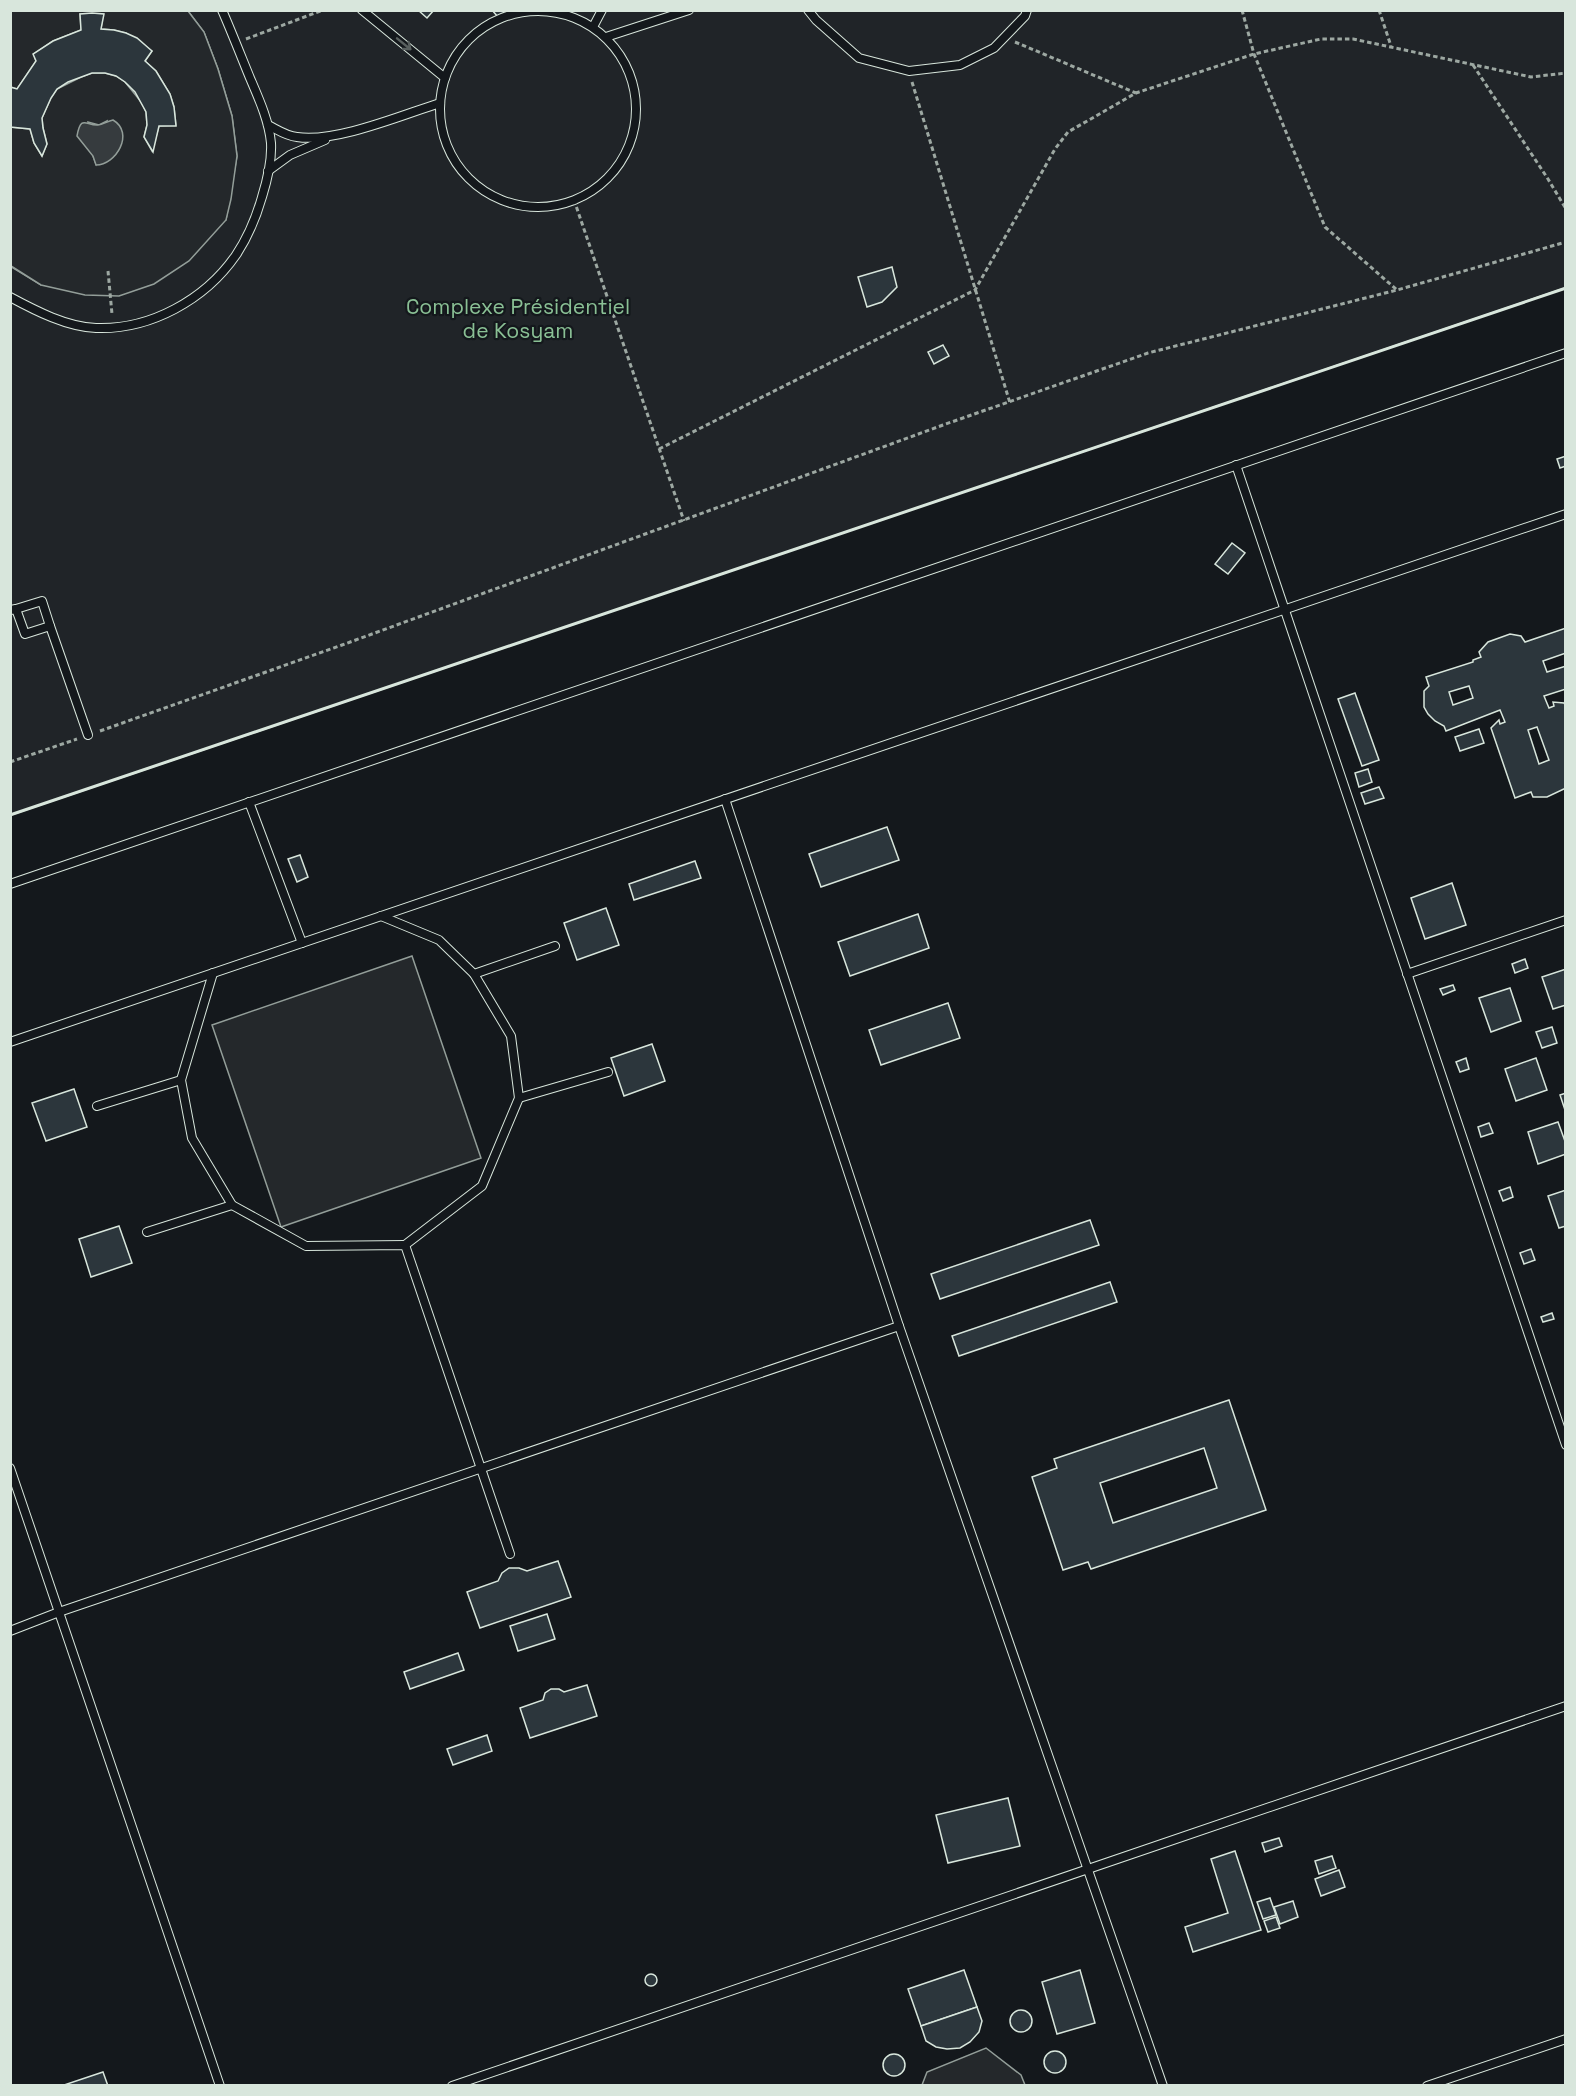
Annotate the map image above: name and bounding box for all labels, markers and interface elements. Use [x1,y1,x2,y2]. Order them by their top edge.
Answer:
one-way arrow [396,37,411,51]
park label: Complexe Présidentiel de Kosyam [406,293,630,344]

